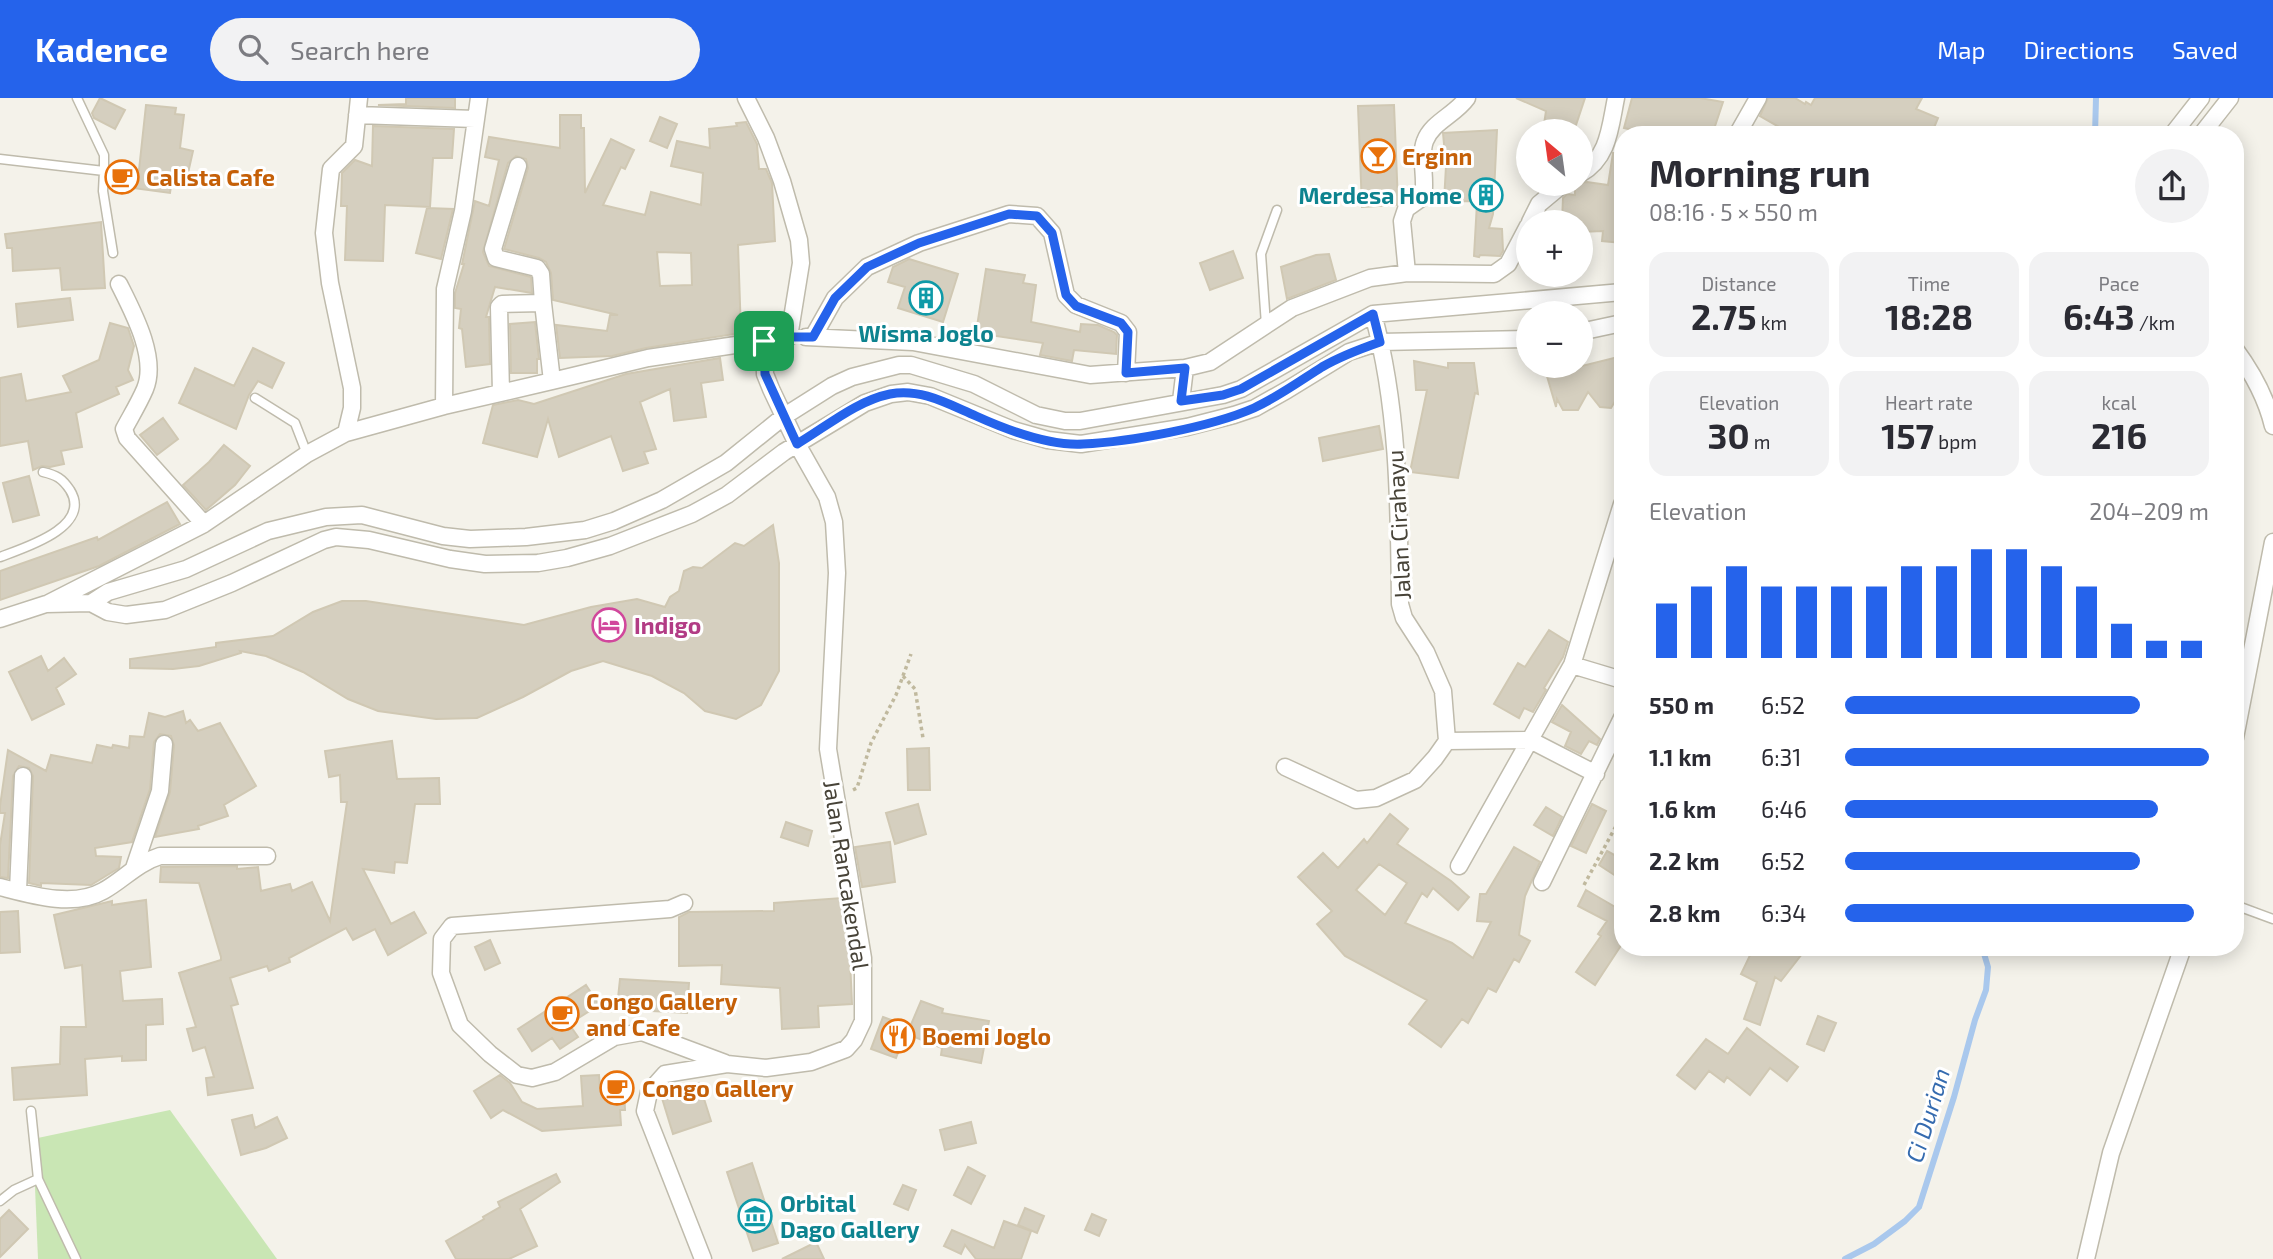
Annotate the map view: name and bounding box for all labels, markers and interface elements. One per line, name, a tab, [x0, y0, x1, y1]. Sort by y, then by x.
search box	[210, 18, 700, 81]
text: Kadence	[35, 29, 168, 69]
icon: search	[234, 30, 272, 68]
text: Search here	[290, 34, 430, 65]
text: Map	[1937, 35, 1985, 64]
text: Directions	[2023, 35, 2134, 64]
text: Saved	[2172, 35, 2238, 64]
north arrow	[1516, 119, 1592, 196]
map controls	[1516, 119, 1593, 378]
bar icon: Erginn	[1359, 137, 1397, 175]
place label: Erginn	[1402, 142, 1472, 170]
text: Morning run	[1649, 149, 1870, 195]
button: share	[2135, 149, 2209, 223]
cafe icon: Calista Cafe	[103, 158, 141, 196]
place label: Calista Cafe	[146, 163, 275, 191]
building icon: Merdesa Home	[1467, 176, 1505, 214]
place label: Merdesa Home	[1299, 181, 1462, 209]
text: 08:16 · 5 × 550 m	[1649, 198, 1818, 226]
button: +	[1516, 210, 1593, 287]
text: Distance	[1701, 272, 1777, 295]
text: Time	[1908, 272, 1950, 295]
text: Pace	[2099, 272, 2139, 295]
building icon: Wisma Joglo	[907, 279, 945, 317]
text: 2.75	[1691, 295, 1756, 337]
text: 18:28	[1885, 295, 1973, 337]
text: 6:43	[2063, 295, 2135, 337]
button: −	[1516, 301, 1593, 378]
pin	[734, 311, 794, 371]
text: km	[1756, 311, 1787, 334]
text: /km	[2135, 311, 2175, 334]
place label: Wisma Joglo	[858, 319, 994, 347]
icon: arrive	[745, 322, 783, 360]
text: Elevation	[1699, 391, 1779, 414]
text: Heart rate	[1885, 391, 1973, 414]
text: kcal	[2102, 391, 2136, 414]
text: 30	[1708, 414, 1750, 456]
text: 157	[1881, 414, 1934, 456]
text: 216	[2091, 414, 2147, 456]
text: m	[1750, 430, 1770, 453]
text: bpm	[1934, 430, 1977, 453]
street label: Jalan Cirahayu	[1380, 449, 1416, 601]
text: Elevation	[1649, 497, 1747, 525]
text: 204–209 m	[2089, 497, 2209, 525]
hotel icon: Indigo	[590, 606, 628, 644]
place label: Indigo	[634, 611, 701, 639]
text: 550 m	[1649, 691, 1714, 719]
text: 6:52	[1761, 691, 1805, 719]
text: 1.1 km	[1649, 743, 1712, 771]
text: 6:31	[1761, 743, 1802, 771]
street label: Jalan Rancakendal	[818, 778, 876, 972]
text: 1.6 km	[1649, 795, 1716, 823]
text: 6:46	[1761, 795, 1807, 823]
text: 2.2 km	[1649, 847, 1719, 875]
text: 6:52	[1761, 847, 1805, 875]
text: 2.8 km	[1649, 899, 1720, 927]
text: 6:34	[1761, 899, 1807, 927]
place label: Congo Gallery and Cafe	[586, 987, 738, 1041]
cafe icon: Congo Gallery and Cafe	[543, 995, 581, 1033]
restaurant icon: Boemi Joglo	[879, 1017, 917, 1055]
place label: Boemi Joglo	[922, 1022, 1051, 1050]
water label: Ci Durian	[1899, 1064, 1955, 1166]
cafe icon: Congo Gallery	[598, 1069, 636, 1107]
place label: Congo Gallery	[642, 1074, 794, 1102]
place label: Orbital Dago Gallery	[780, 1189, 920, 1243]
museum icon: Orbital Dago Gallery	[736, 1197, 774, 1235]

